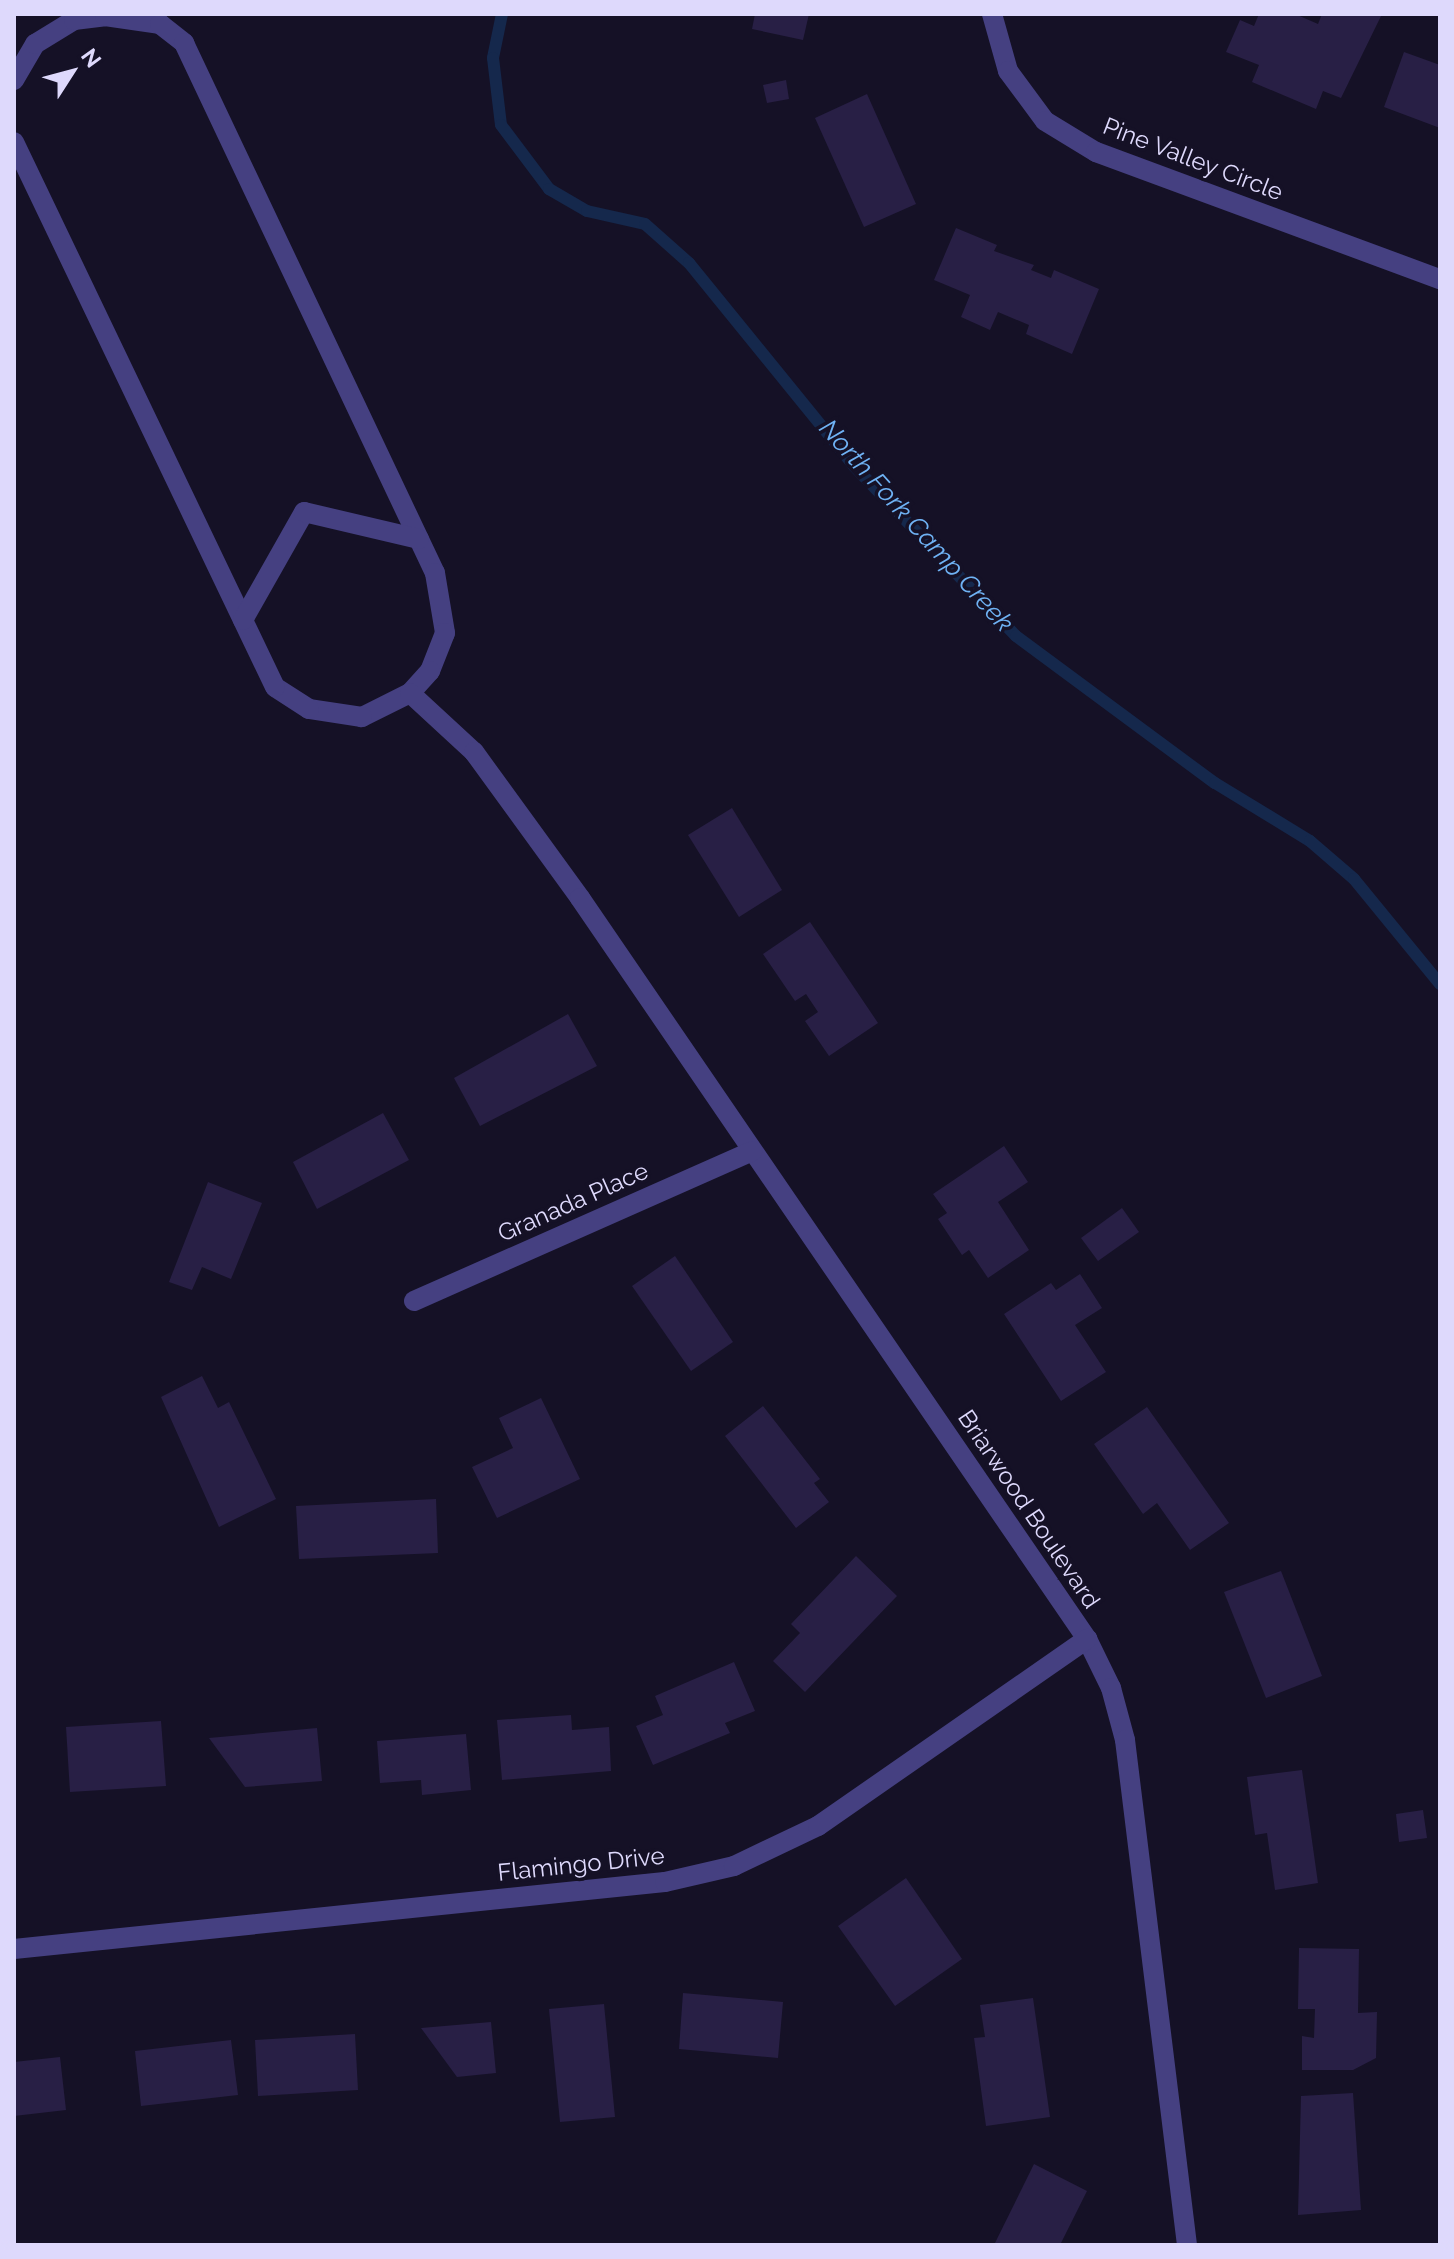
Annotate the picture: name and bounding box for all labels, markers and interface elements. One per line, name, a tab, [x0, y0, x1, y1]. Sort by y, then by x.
north arrow	[32, 32, 112, 112]
text: N	[76, 43, 107, 72]
street label: Pine Valley Circle	[1098, 111, 1288, 207]
water label: North Fork Camp Creek	[812, 413, 1020, 639]
street label: Granada Place	[493, 1156, 653, 1248]
street label: Briarwood Boulevard	[952, 1404, 1106, 1614]
street label: Flamingo Drive	[496, 1841, 666, 1887]

